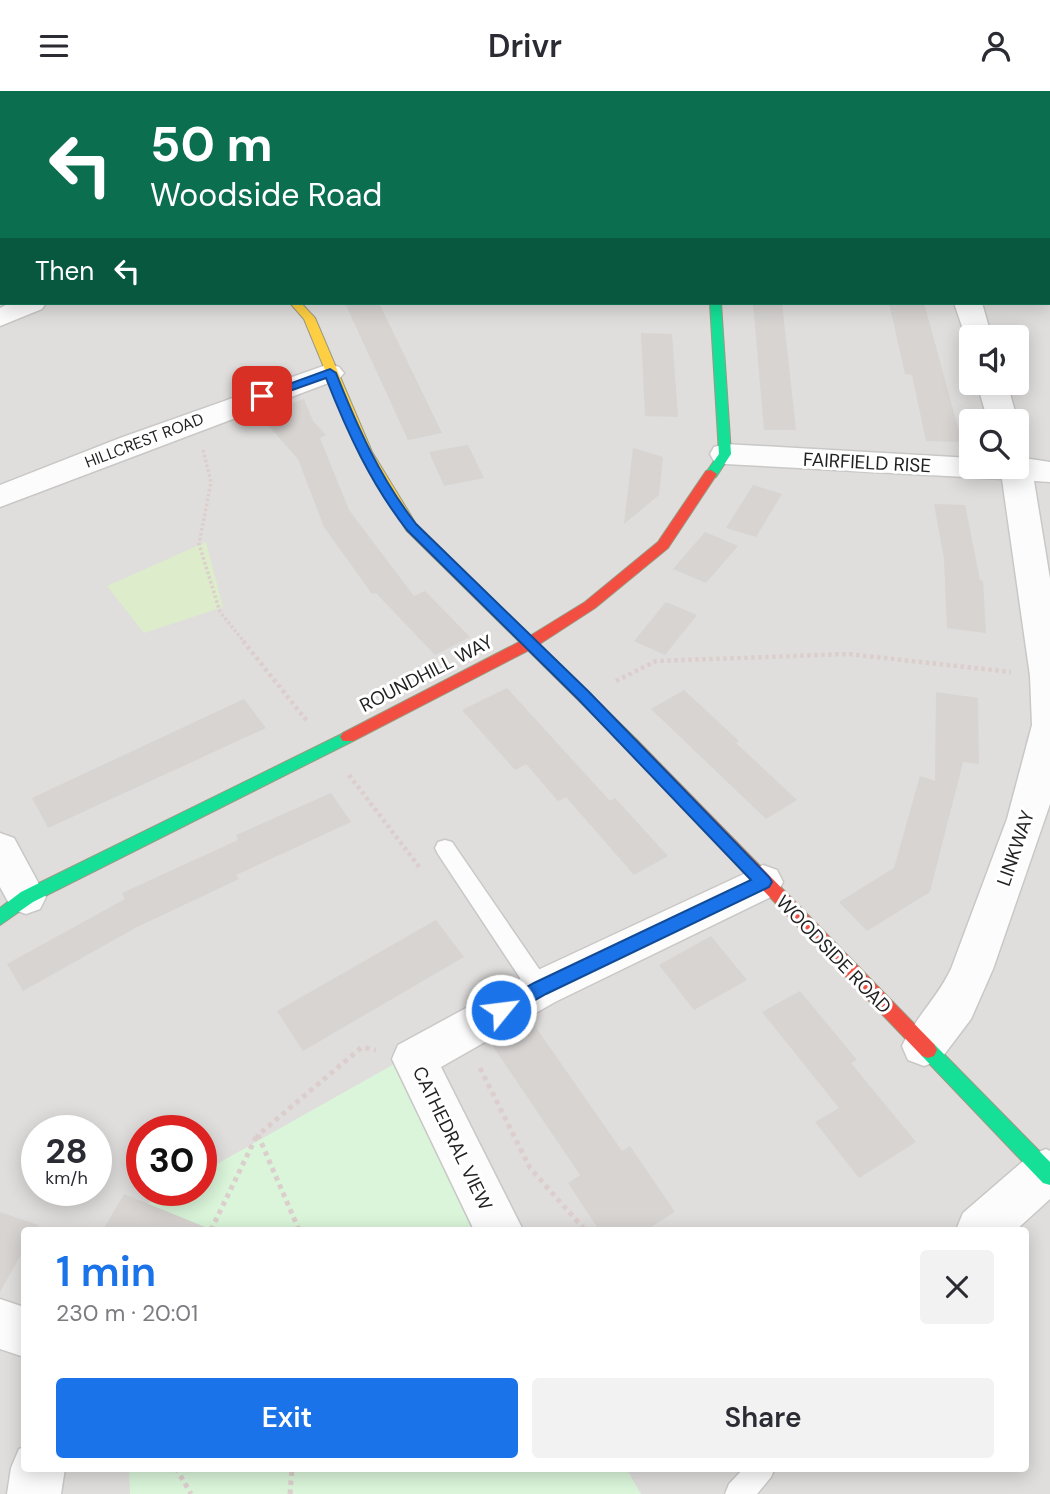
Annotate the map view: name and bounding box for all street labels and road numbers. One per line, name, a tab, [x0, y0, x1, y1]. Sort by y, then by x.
street label: HILLCREST ROAD	[82, 408, 207, 473]
street label: FAIRFIELD RISE	[802, 447, 932, 478]
street label: ROUNDHILL WAY	[355, 629, 497, 718]
street label: LINKWAY	[991, 807, 1040, 889]
street label: WOODSIDE ROAD	[771, 890, 897, 1019]
street label: CATHEDRAL VIEW	[407, 1062, 498, 1214]

